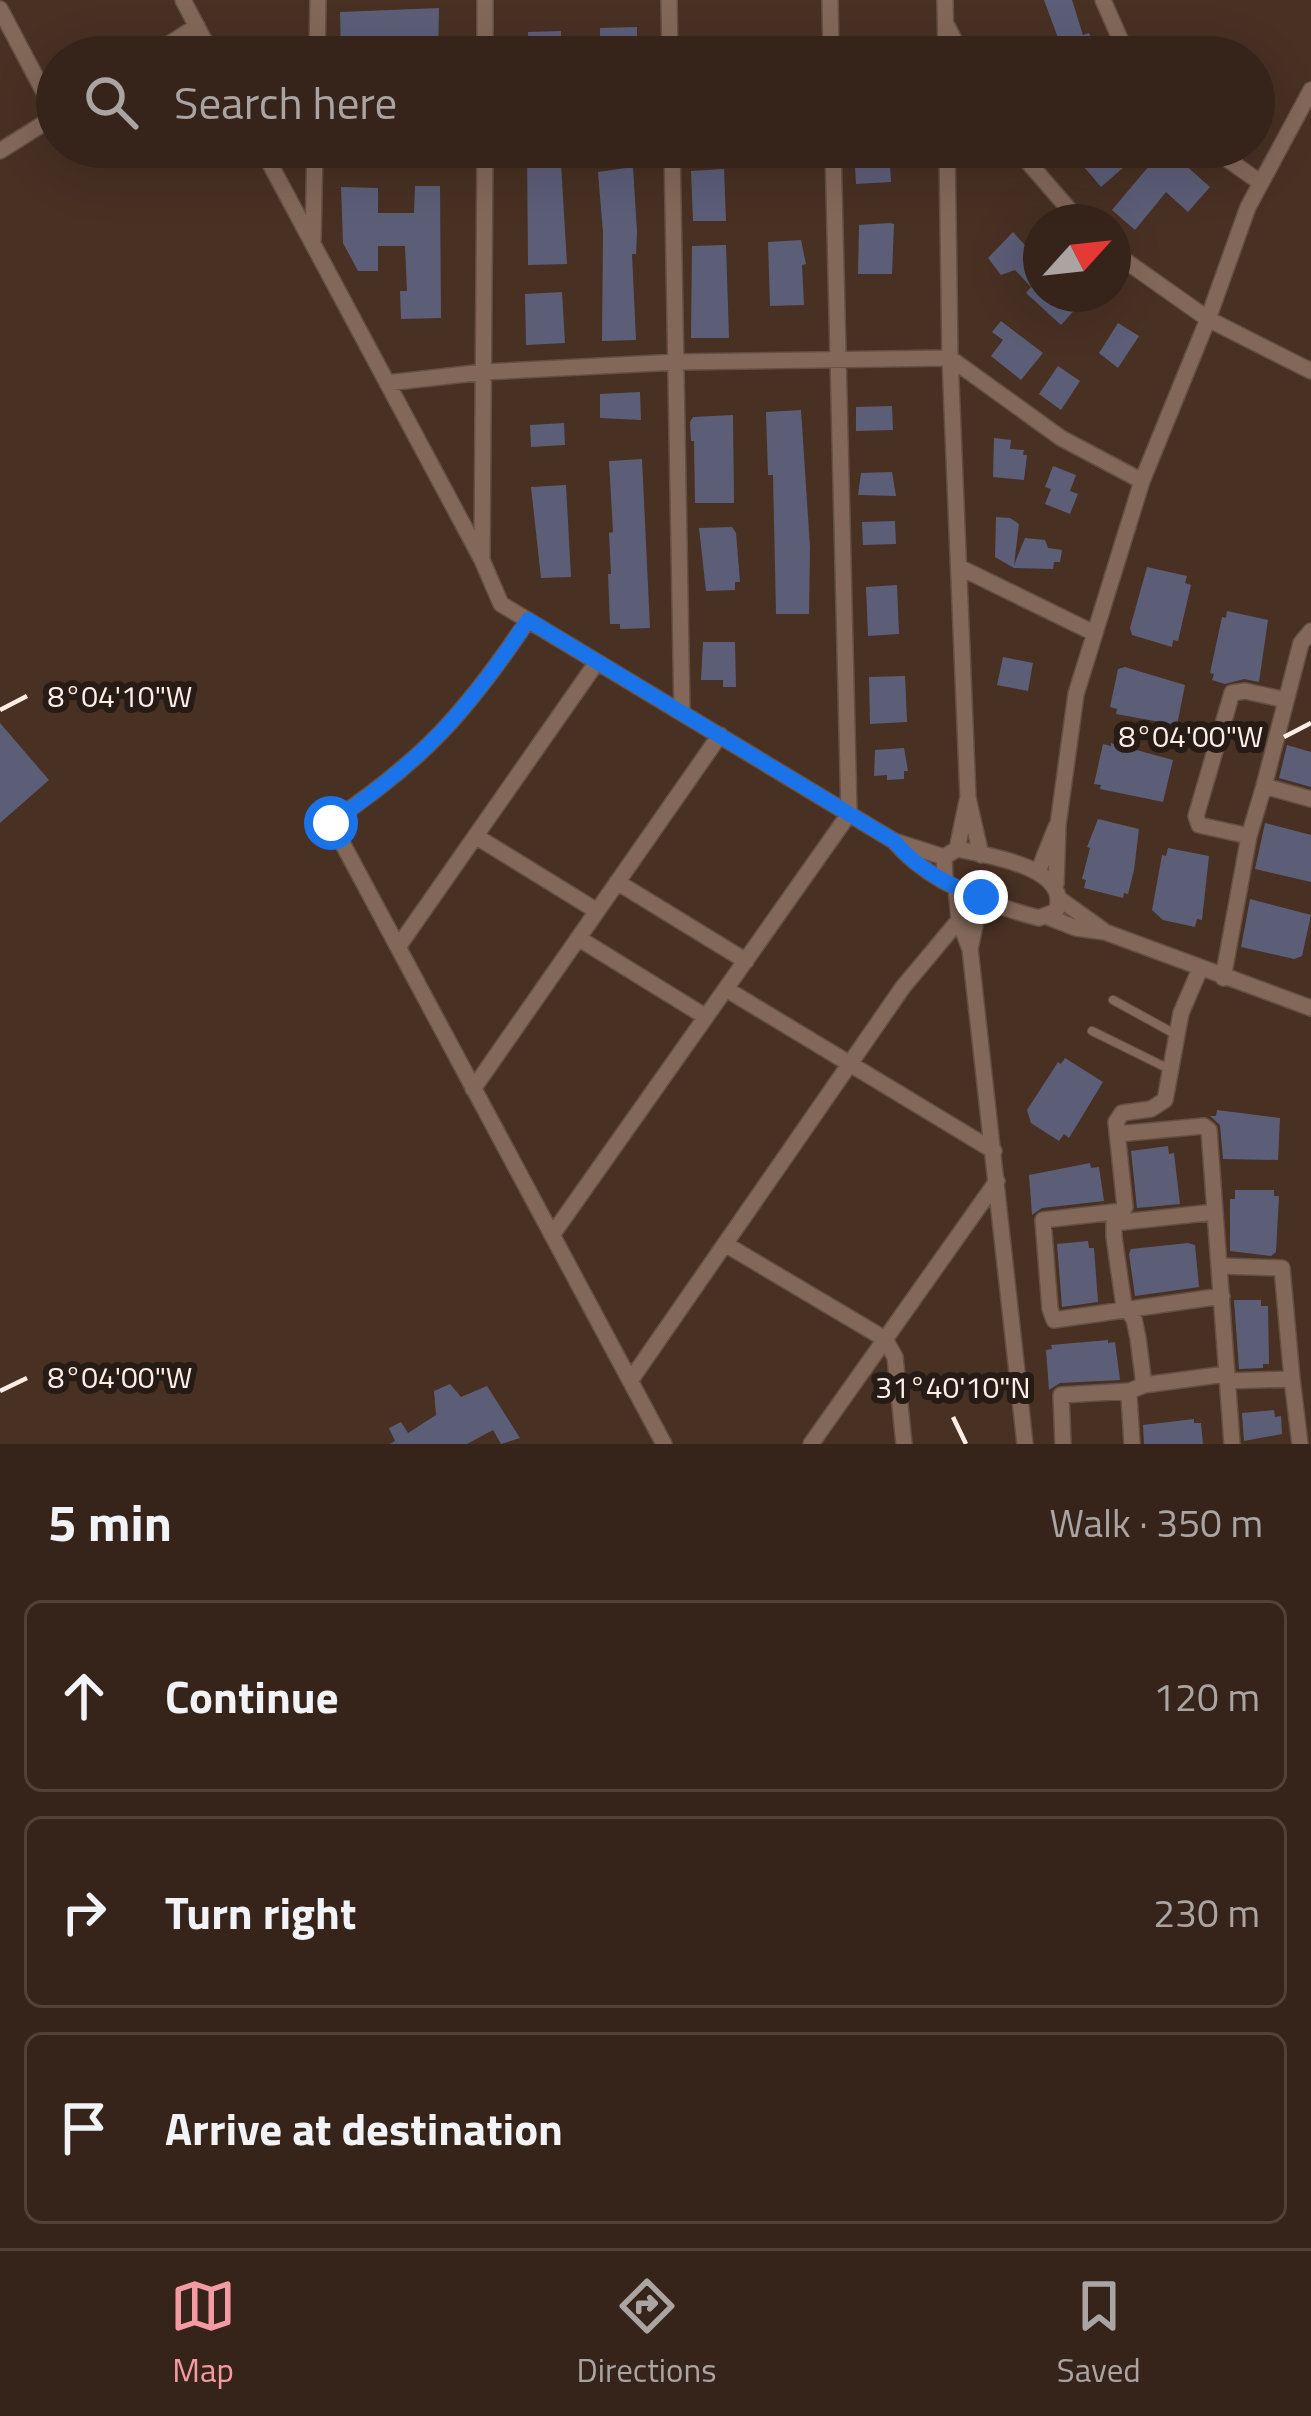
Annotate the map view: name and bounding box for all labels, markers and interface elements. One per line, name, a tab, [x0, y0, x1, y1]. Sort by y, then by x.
search box	[36, 36, 1275, 168]
text: Search here	[174, 68, 397, 136]
icon: search	[78, 69, 144, 135]
north arrow	[1023, 204, 1131, 312]
text: 8°04'10"W	[48, 673, 192, 719]
text: 8°04'00"W	[1119, 713, 1263, 759]
route start	[304, 796, 358, 850]
route end	[954, 870, 1008, 924]
text: 8°04'00"W	[48, 1354, 192, 1400]
text: 31°40'10"N	[875, 1364, 1031, 1410]
text: 5 min	[48, 1483, 172, 1561]
text: Walk · 350 m	[1049, 1493, 1263, 1552]
text: Continue	[165, 1662, 339, 1730]
icon: ahead	[51, 1663, 117, 1729]
text: 120 m	[1153, 1667, 1260, 1726]
text: Turn right	[165, 1878, 356, 1946]
icon: right	[51, 1879, 117, 1945]
text: 230 m	[1153, 1883, 1260, 1942]
text: Arrive at destination	[165, 2094, 563, 2162]
icon: arrive	[51, 2095, 117, 2161]
tab: Map	[170, 2273, 236, 2395]
tab: Directions	[577, 2273, 716, 2395]
tab: Saved	[1057, 2273, 1141, 2395]

